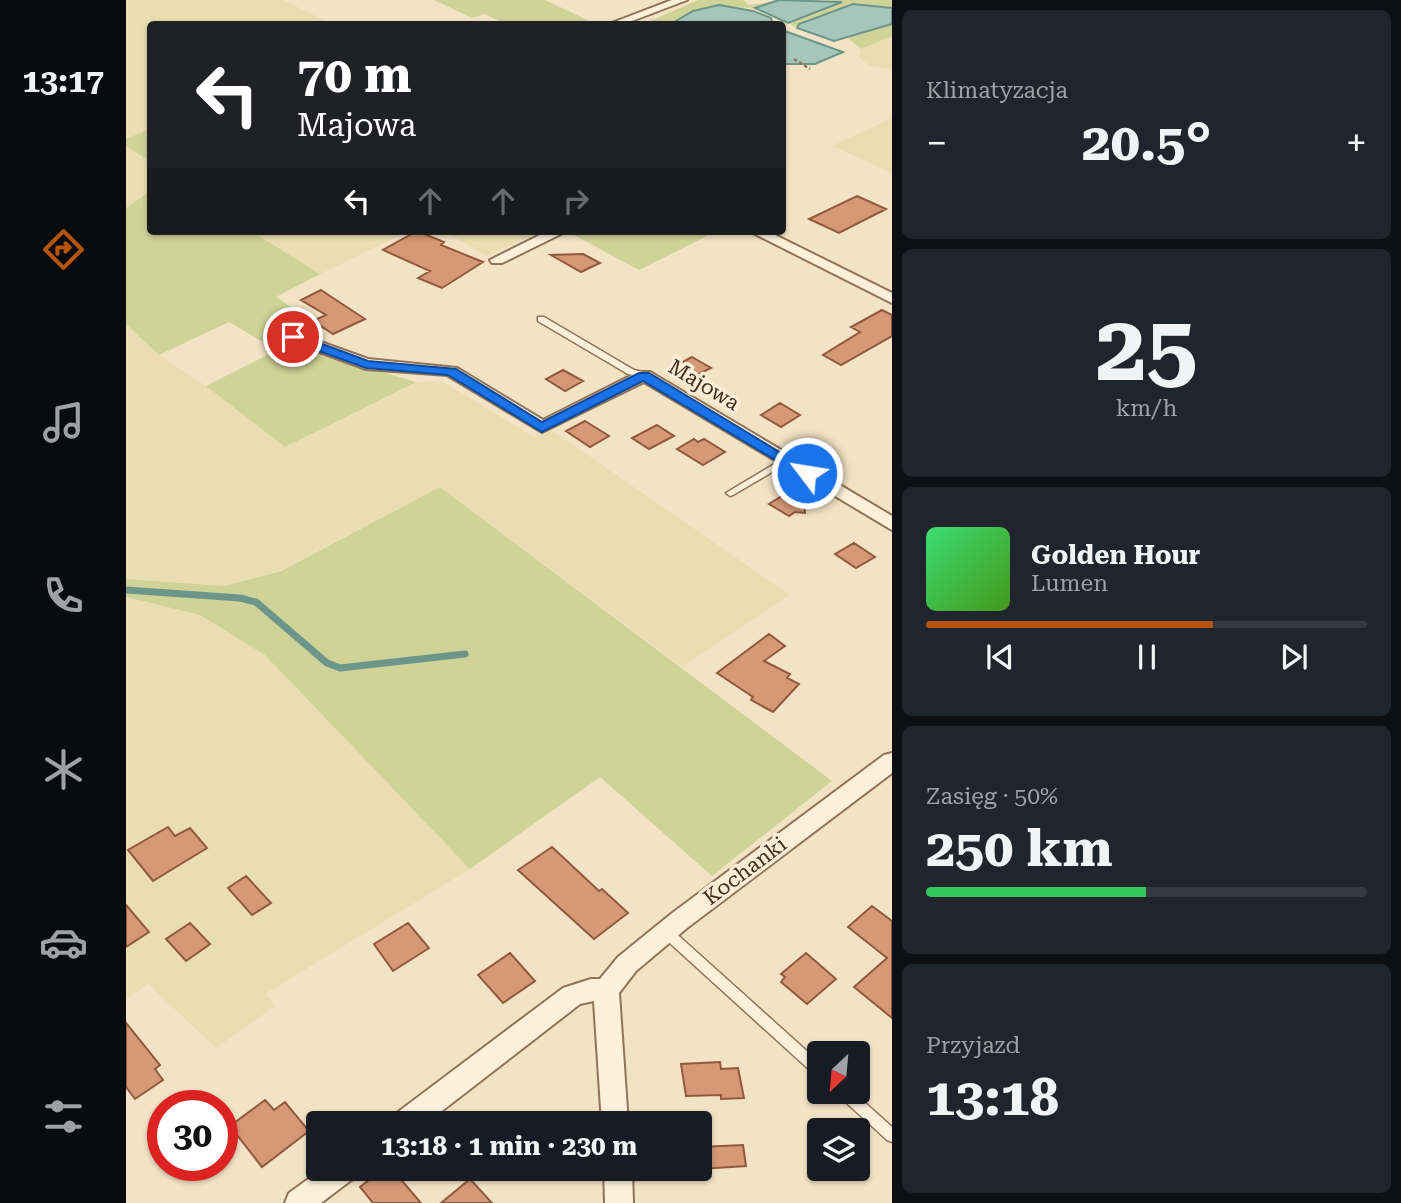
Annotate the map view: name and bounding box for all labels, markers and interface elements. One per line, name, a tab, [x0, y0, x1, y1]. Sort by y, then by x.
text: 70 m	[297, 47, 412, 104]
icon: left	[182, 49, 273, 140]
text: 13:17	[22, 62, 104, 100]
text: Klimatyzacja	[926, 77, 1068, 104]
text: Majowa	[297, 106, 416, 144]
text: 20.5°	[1082, 112, 1211, 173]
text: −	[926, 121, 947, 165]
text: +	[1346, 121, 1367, 165]
icon: left	[338, 182, 376, 220]
icon: ahead	[411, 182, 449, 220]
icon: ahead	[484, 182, 522, 220]
icon: right	[557, 182, 595, 220]
icon: directions	[39, 225, 88, 274]
text: 25	[1096, 296, 1197, 402]
pin	[263, 307, 323, 367]
icon: arrive	[274, 318, 312, 356]
street label: Majowa	[664, 355, 744, 416]
text: km/h	[1116, 395, 1177, 422]
icon: music	[39, 398, 88, 447]
position arrow	[770, 436, 844, 510]
text: Golden Hour	[1031, 540, 1200, 570]
text: Lumen	[1031, 570, 1108, 597]
icon: phone	[39, 571, 88, 620]
icon: previous	[981, 638, 1019, 676]
icon: pause	[1128, 638, 1166, 676]
icon: next	[1275, 638, 1313, 676]
icon: climate	[39, 745, 88, 794]
text: Zasięg · 50%	[926, 783, 1058, 810]
text: 250 km	[926, 818, 1113, 879]
street label: Kochanki	[699, 832, 791, 910]
icon: car	[39, 918, 88, 967]
text: Przyjazd	[926, 1032, 1020, 1059]
north arrow	[807, 1041, 870, 1104]
map controls	[807, 1041, 870, 1181]
text: 13:18	[926, 1067, 1059, 1128]
speed limit sign: 30	[147, 1090, 238, 1181]
icon: filters	[39, 1092, 88, 1141]
button: layers	[807, 1118, 870, 1181]
text: 13:18 · 1 min · 230 m	[381, 1131, 637, 1161]

